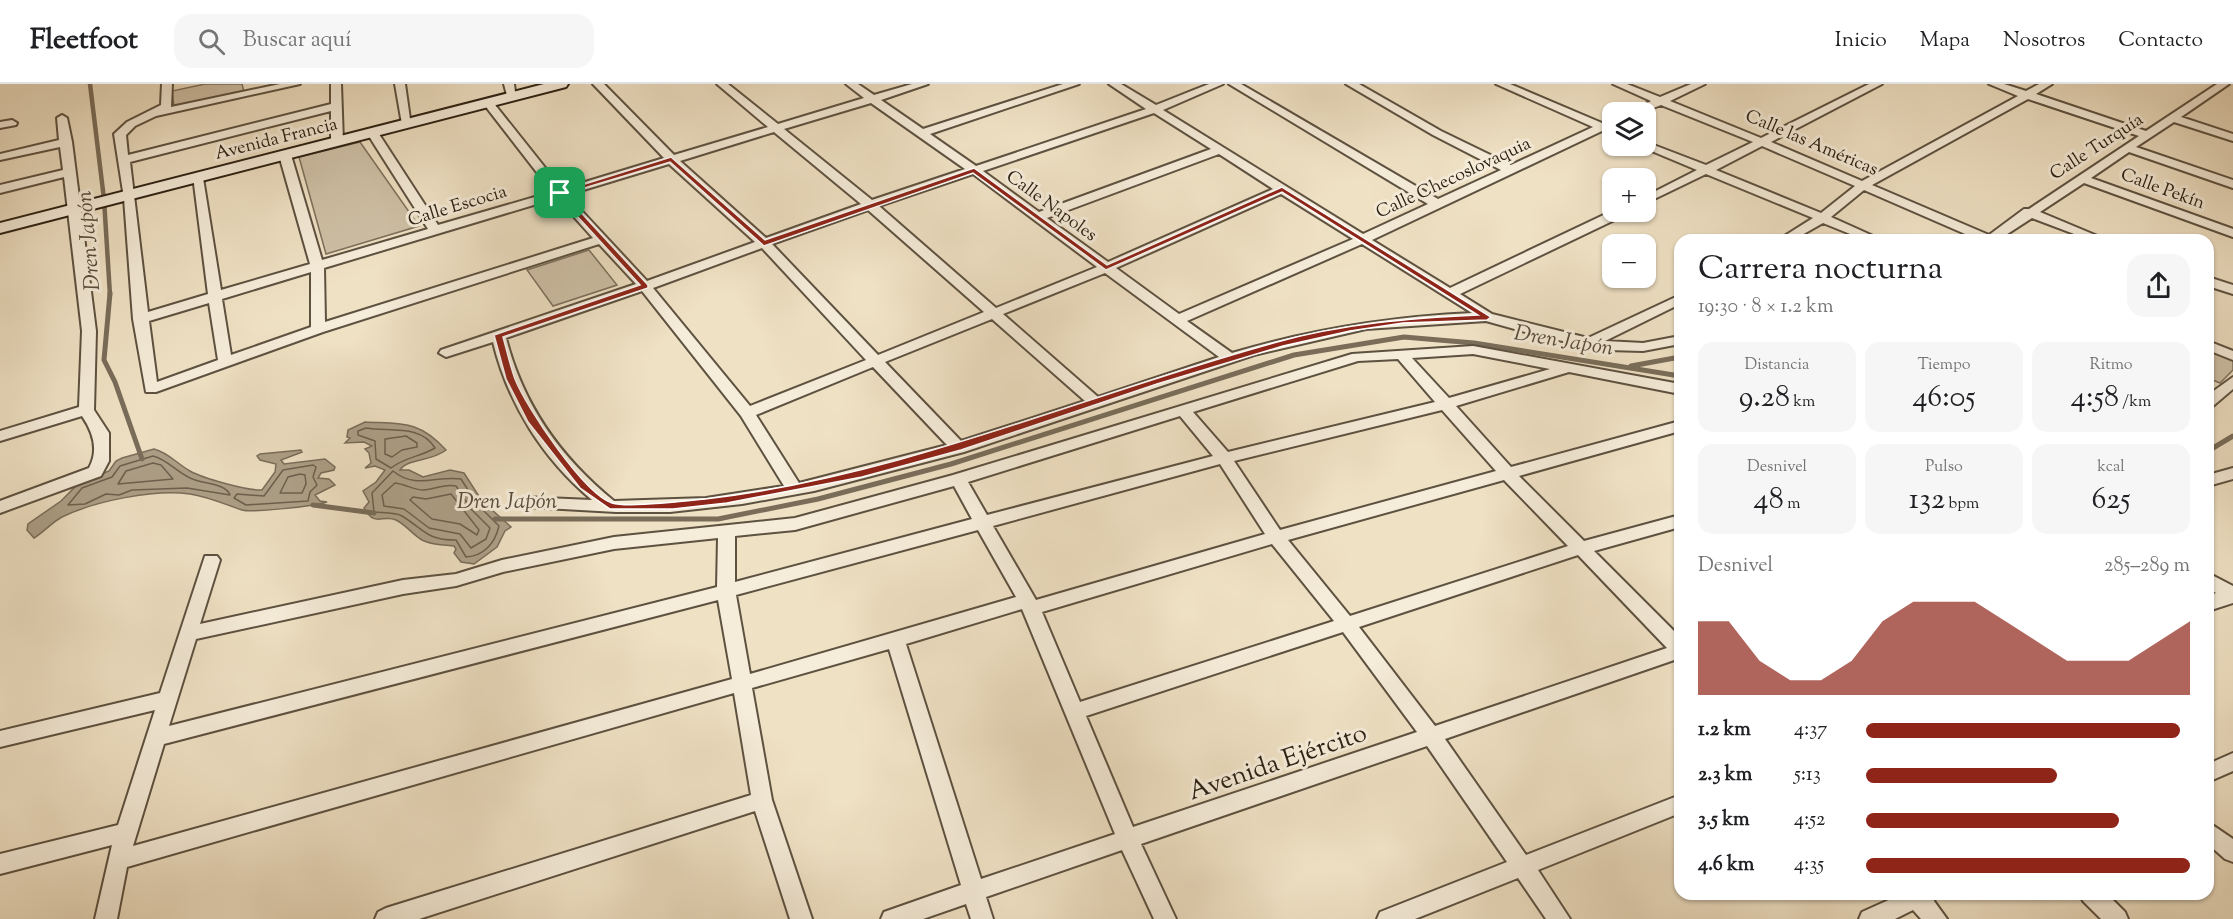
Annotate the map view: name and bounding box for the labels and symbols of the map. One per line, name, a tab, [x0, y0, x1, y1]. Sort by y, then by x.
street label: Calle las Américas	[1741, 104, 1882, 184]
street label: Calle Turquía	[2045, 108, 2149, 188]
street label: Avenida Francia	[212, 112, 341, 168]
street label: Calle Checoslovaquia	[1372, 131, 1536, 226]
street label: Calle Pekín	[2117, 163, 2208, 217]
street label: Calle Napoles	[1000, 165, 1102, 249]
pin	[534, 167, 585, 218]
street label: Calle Escocia	[405, 180, 510, 234]
water label: Dren Japón	[70, 189, 110, 292]
water label: Dren Japón	[1512, 318, 1616, 366]
water label: Dren Japón	[457, 487, 557, 519]
street label: Avenida Ejército	[1184, 716, 1372, 811]

